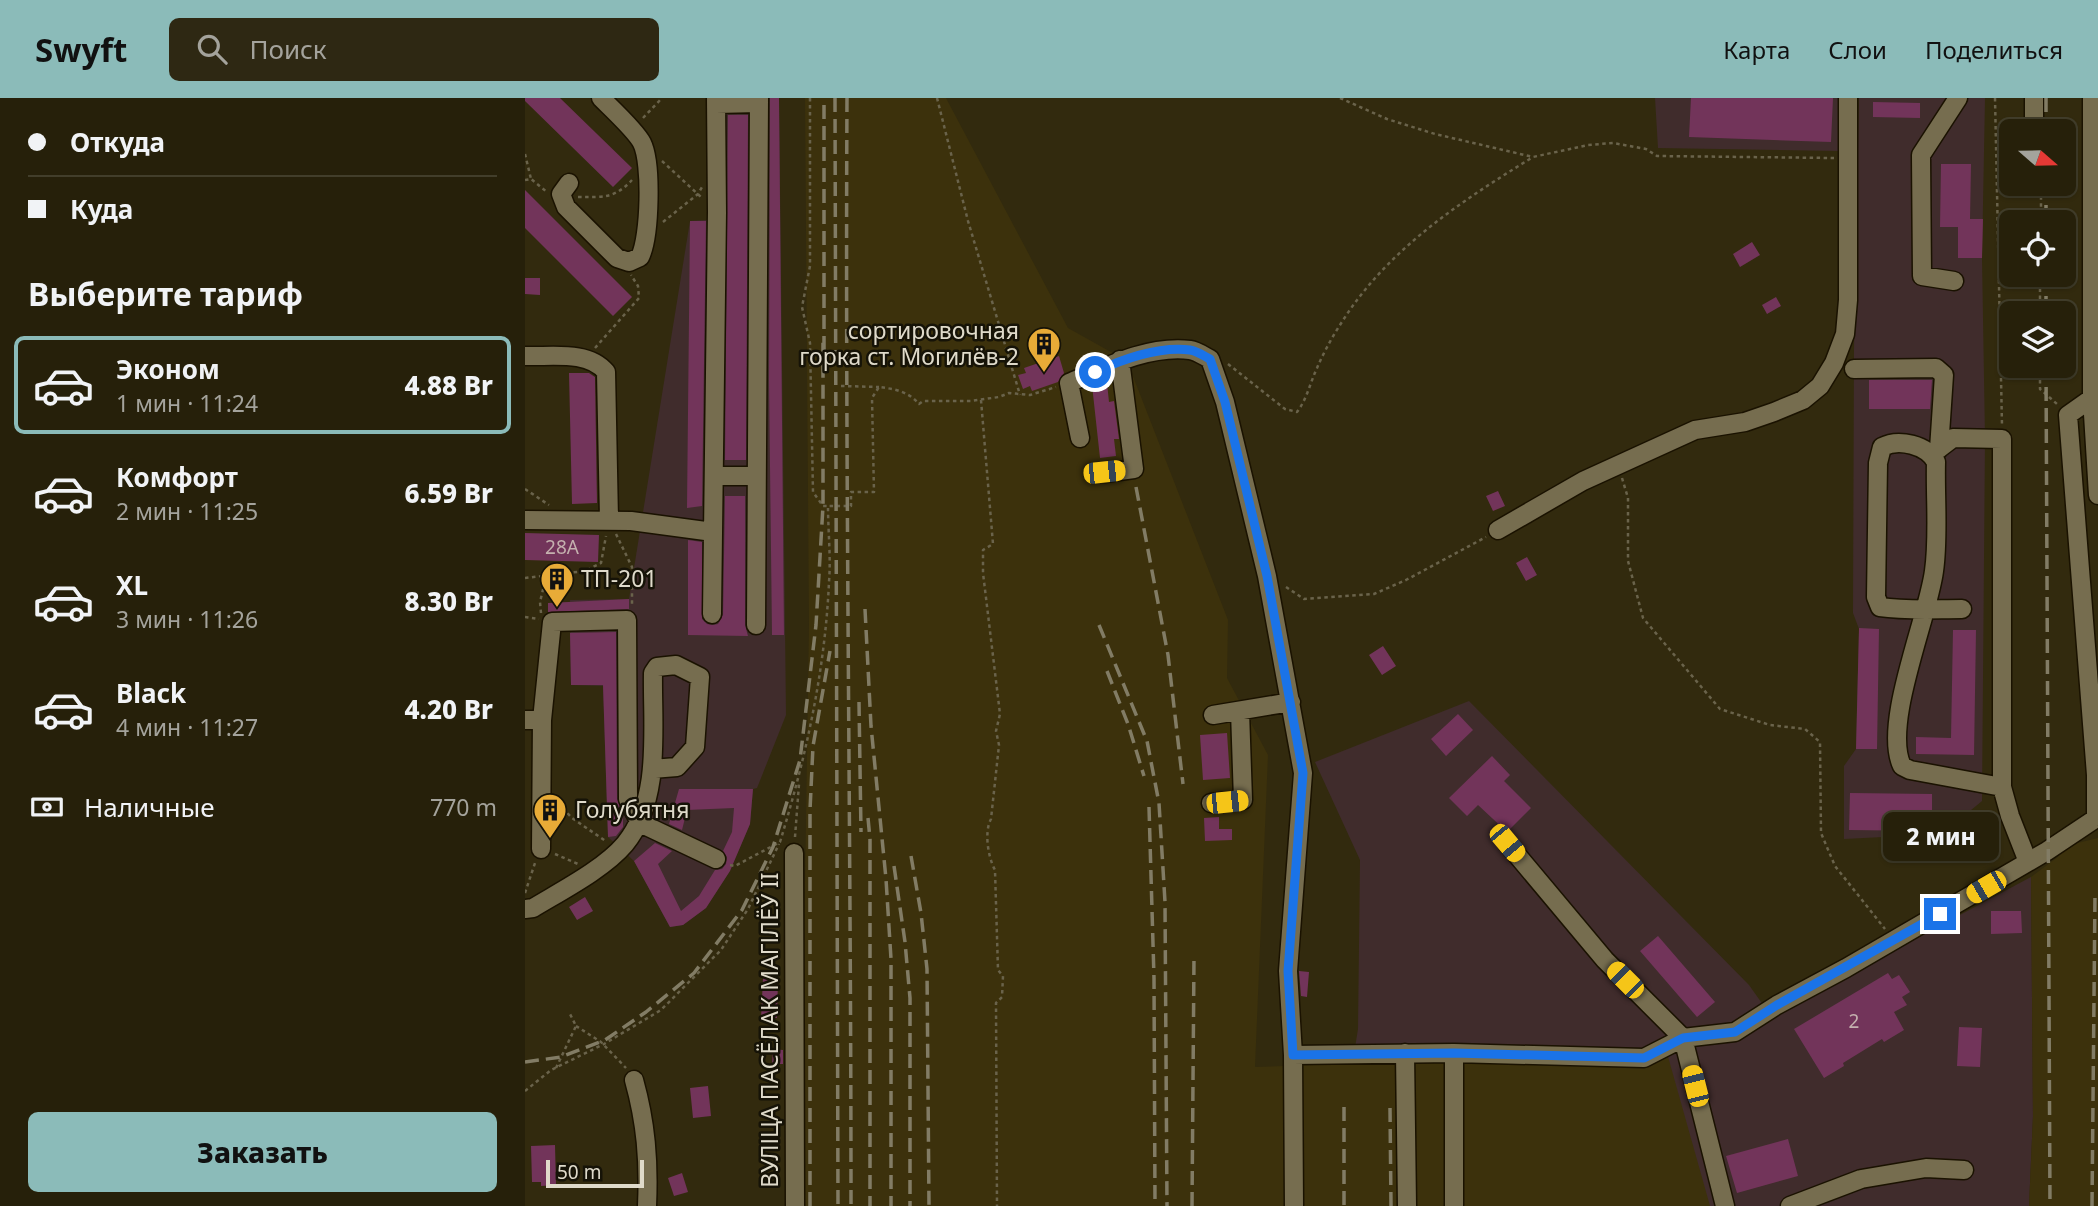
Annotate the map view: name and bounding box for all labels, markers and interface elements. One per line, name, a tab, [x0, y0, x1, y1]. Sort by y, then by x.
search box	[169, 18, 659, 81]
text: Swyft	[35, 27, 127, 72]
icon: search	[193, 30, 231, 68]
text: Поиск	[249, 31, 327, 67]
text: Карта	[1723, 33, 1790, 66]
text: Слои	[1828, 33, 1887, 66]
text: Поделиться	[1925, 33, 2063, 66]
north arrow	[1999, 119, 2075, 196]
map controls	[1999, 119, 2076, 378]
text: Откуда	[70, 124, 165, 160]
text: Куда	[70, 191, 133, 227]
button: locate	[1999, 210, 2076, 287]
text: Выберите тариф	[28, 272, 303, 315]
button: layers	[1999, 301, 2076, 378]
place label: сортировочная горка ст. Могилёв-2	[799, 314, 1019, 372]
building icon: сортировочная горка ст. Могилёв-2	[1025, 325, 1063, 374]
text: Эконом	[116, 351, 220, 387]
icon: car	[32, 354, 95, 417]
route start	[1079, 356, 1111, 388]
text: 4.88 Br	[404, 367, 493, 403]
text: 1 мин · 11:24	[116, 387, 258, 419]
text: Комфорт	[116, 459, 238, 495]
car	[1083, 459, 1126, 485]
icon: car	[32, 462, 95, 525]
text: 6.59 Br	[404, 475, 493, 511]
text: 2 мин · 11:25	[116, 495, 258, 527]
house number: 28А	[545, 534, 580, 560]
building icon: ТП-201	[538, 560, 576, 609]
place label: ТП-201	[581, 562, 658, 594]
text: XL	[116, 567, 148, 603]
icon: car	[32, 570, 95, 633]
text: 8.30 Br	[404, 583, 493, 619]
text: 3 мин · 11:26	[116, 603, 258, 635]
text: Black	[116, 675, 186, 711]
icon: car	[32, 678, 95, 741]
text: 4.20 Br	[404, 691, 493, 727]
text: 4 мин · 11:27	[116, 711, 258, 743]
icon: cash	[28, 788, 66, 826]
text: Наличные	[84, 789, 215, 825]
car	[1206, 789, 1249, 815]
text: 770 m	[430, 791, 497, 823]
building icon: Голубятня	[531, 791, 569, 840]
place label: Голубятня	[575, 793, 690, 825]
callout: 2 мин	[1882, 812, 1998, 862]
car	[1486, 820, 1529, 866]
text: 2 мин	[1906, 820, 1976, 852]
car	[1963, 867, 2010, 907]
street label: ВУЛІЦА ПАСЁЛАК МАГІЛЁЎ II	[753, 872, 785, 1188]
route end	[1924, 898, 1956, 930]
car	[1603, 958, 1648, 1002]
house number: 2	[1849, 1008, 1859, 1034]
car	[1680, 1063, 1711, 1109]
button: Заказать	[28, 1112, 497, 1192]
scale bar	[546, 1157, 644, 1189]
text: 50 m	[557, 1159, 601, 1185]

